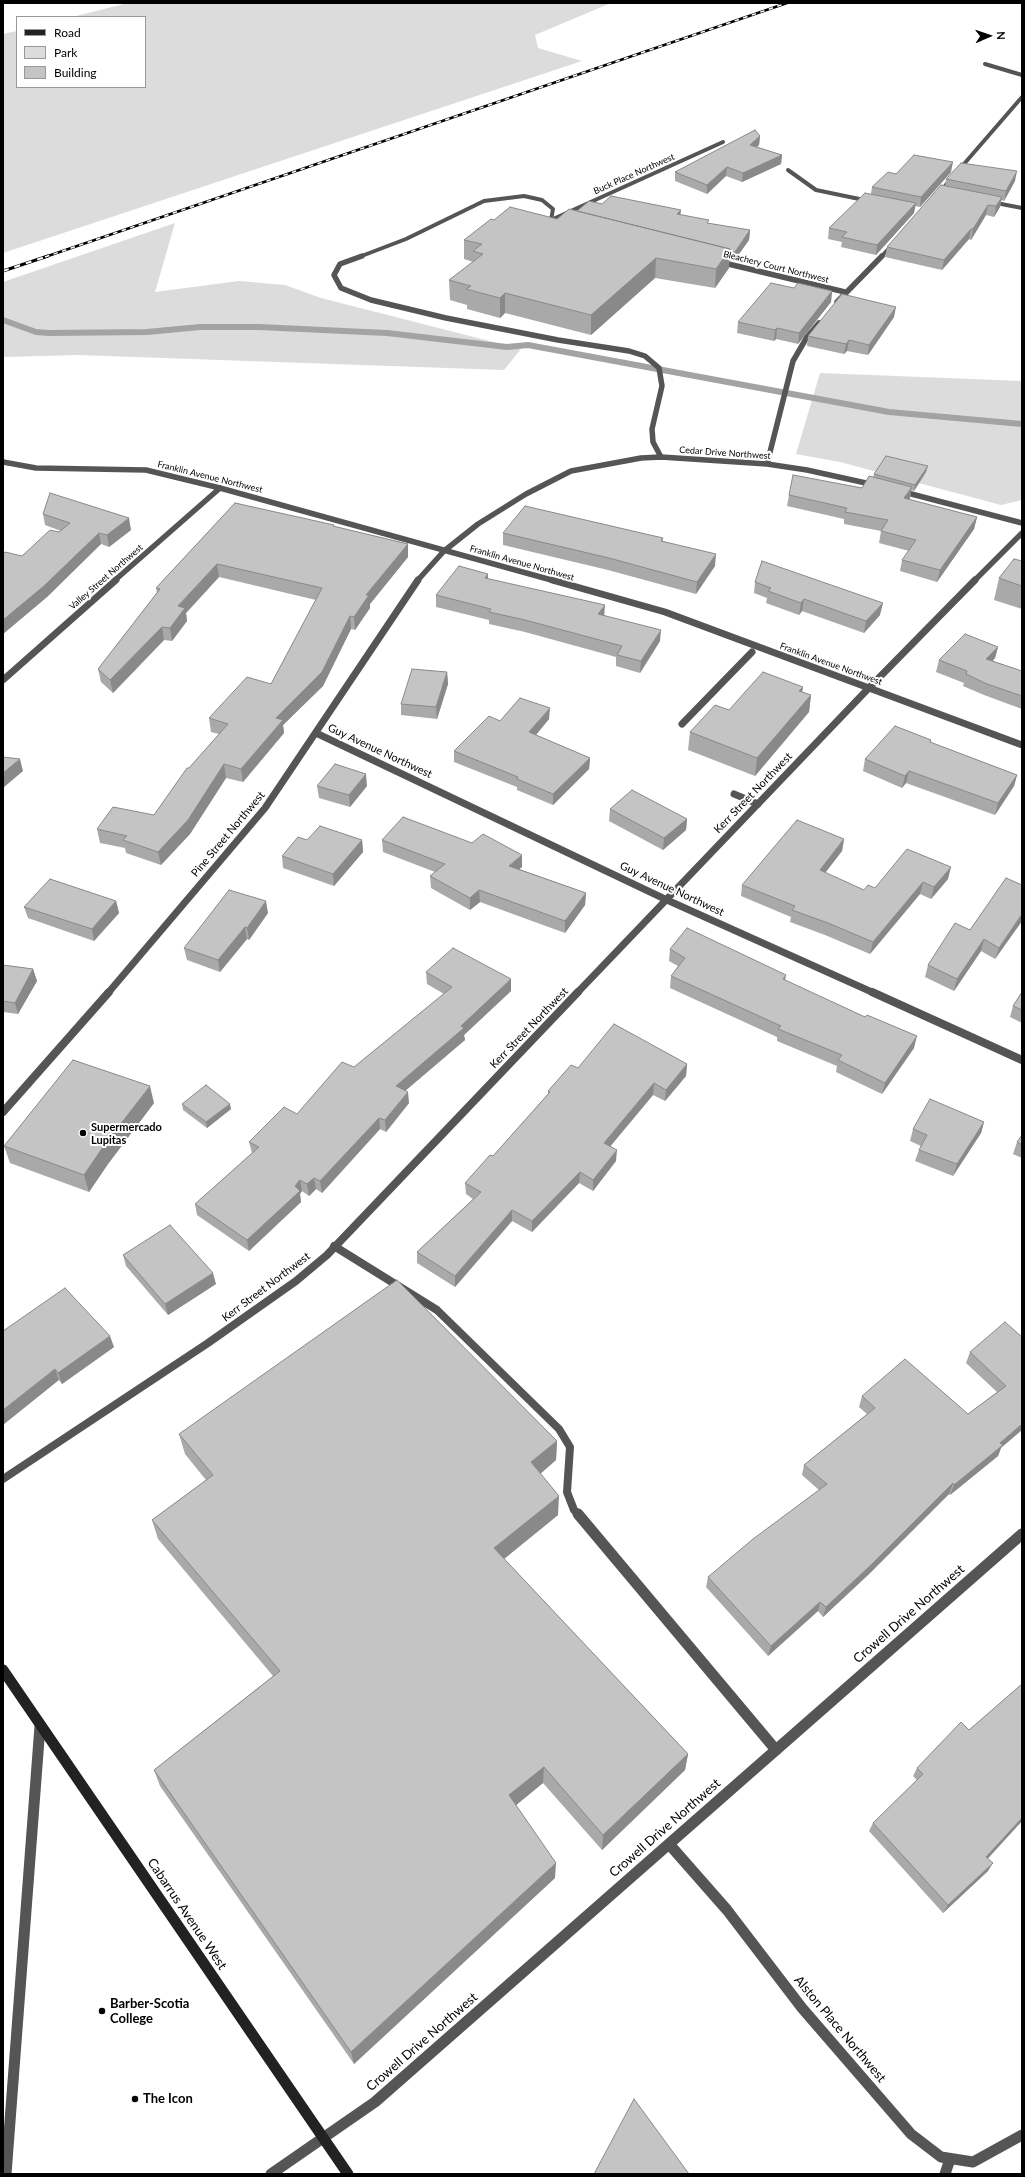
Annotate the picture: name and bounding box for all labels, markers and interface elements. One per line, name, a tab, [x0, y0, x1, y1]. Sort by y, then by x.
legend	[16, 16, 146, 88]
north arrow	[969, 16, 1009, 56]
text: Road	[54, 25, 81, 40]
text: N	[995, 31, 1008, 40]
text: Park	[54, 45, 77, 60]
text: Building	[54, 65, 97, 80]
street label: Buck Place Northwest	[592, 151, 676, 197]
street label: Bleachery Court Northwest	[722, 249, 830, 285]
street label: Cedar Drive Northwest	[679, 444, 771, 462]
street label: Franklin Avenue Northwest	[156, 459, 264, 495]
street label: Valley Street Northwest	[67, 542, 145, 612]
street label: Franklin Avenue Northwest	[469, 543, 575, 583]
street label: Franklin Avenue Northwest	[778, 640, 884, 688]
street label: Guy Avenue Northwest	[326, 721, 434, 781]
street label: Kerr Street Northwest	[711, 750, 795, 836]
street label: Pine Street Northwest	[188, 789, 268, 879]
street label: Guy Avenue Northwest	[618, 859, 726, 919]
street label: Kerr Street Northwest	[487, 985, 571, 1071]
place label: Supermercado Lupitas	[91, 1120, 162, 1146]
marker: Supermercado Lupitas	[78, 1128, 88, 1138]
street label: Kerr Street Northwest	[219, 1250, 313, 1324]
street label: Crowell Drive Northwest	[850, 1561, 968, 1667]
street label: Crowell Drive Northwest	[606, 1775, 724, 1881]
street label: Cabarrus Avenue West	[144, 1855, 230, 1973]
street label: Alston Place Northwest	[791, 1972, 889, 2086]
street label: Crowell Drive Northwest	[363, 1989, 481, 2095]
place label: Barber-Scotia College	[110, 1996, 189, 2027]
marker: Barber-Scotia College	[97, 2006, 107, 2016]
place label: The Icon	[143, 2091, 193, 2107]
marker: The Icon	[130, 2094, 140, 2104]

